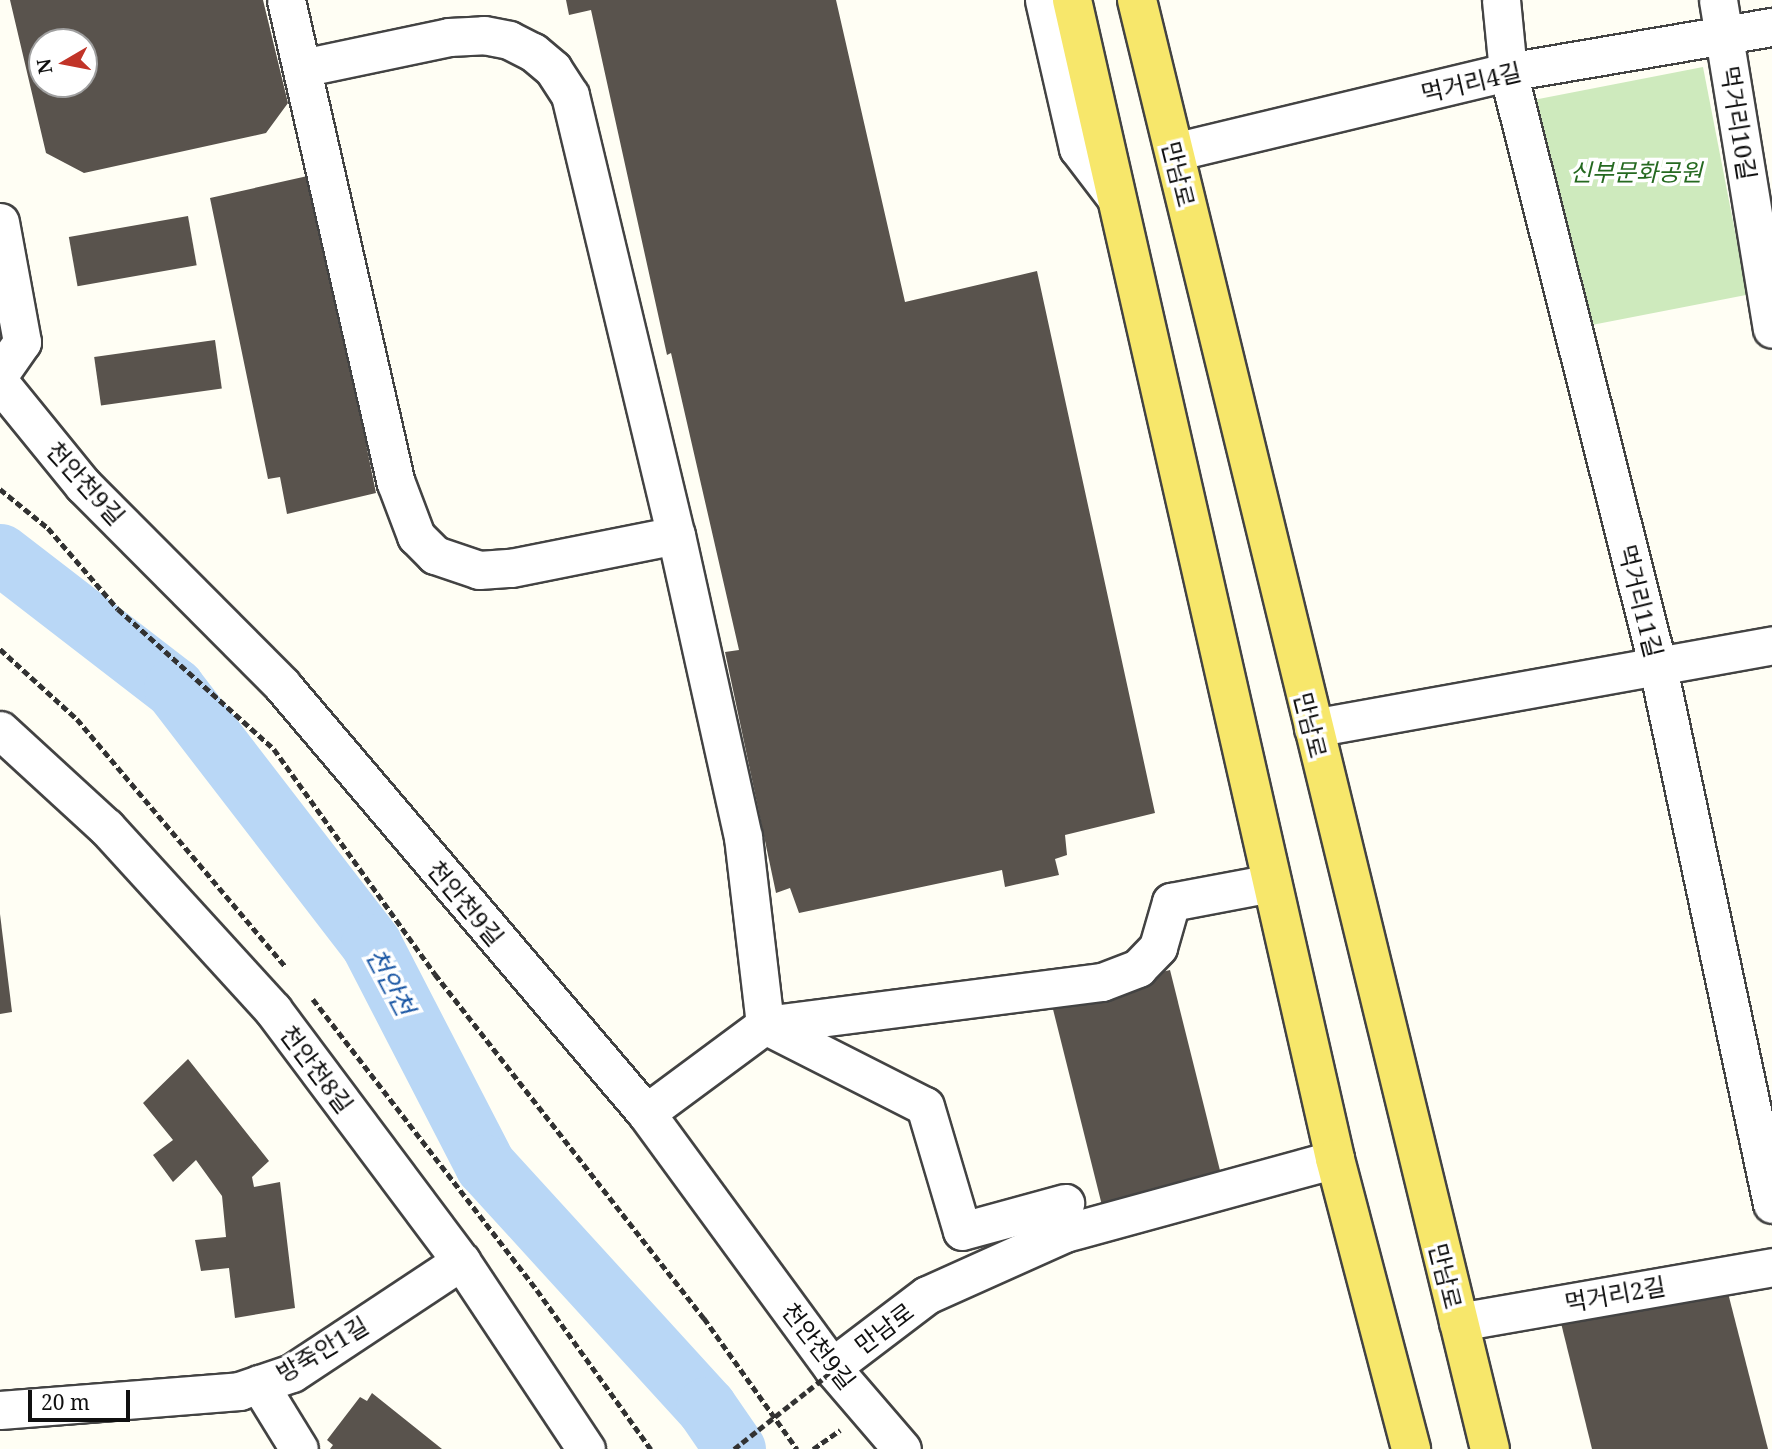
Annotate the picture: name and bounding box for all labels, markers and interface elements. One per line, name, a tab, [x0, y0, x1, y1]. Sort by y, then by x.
north arrow	[28, 28, 98, 98]
text: N	[30, 57, 58, 76]
street label: 먹거리4길	[1418, 57, 1524, 107]
street label: 먹거리10길	[1716, 64, 1762, 182]
street label: 만남로	[1157, 138, 1201, 210]
park label: 신부문화공원	[1570, 158, 1702, 186]
street label: 천안천9길	[41, 436, 131, 530]
street label: 먹거리11길	[1613, 542, 1669, 660]
street label: 만남로	[1289, 689, 1333, 761]
street label: 천안천9길	[422, 855, 510, 951]
water label: 천안천	[359, 943, 421, 1021]
street label: 천안천8길	[275, 1020, 359, 1118]
street label: 만남로	[1424, 1240, 1468, 1312]
street label: 먹거리2길	[1562, 1271, 1668, 1317]
street label: 천안천9길	[776, 1297, 862, 1395]
street label: 만남로	[849, 1297, 919, 1359]
street label: 방죽안1길	[271, 1310, 373, 1388]
scale bar	[32, 1376, 133, 1420]
text: 20 m	[41, 1388, 90, 1416]

